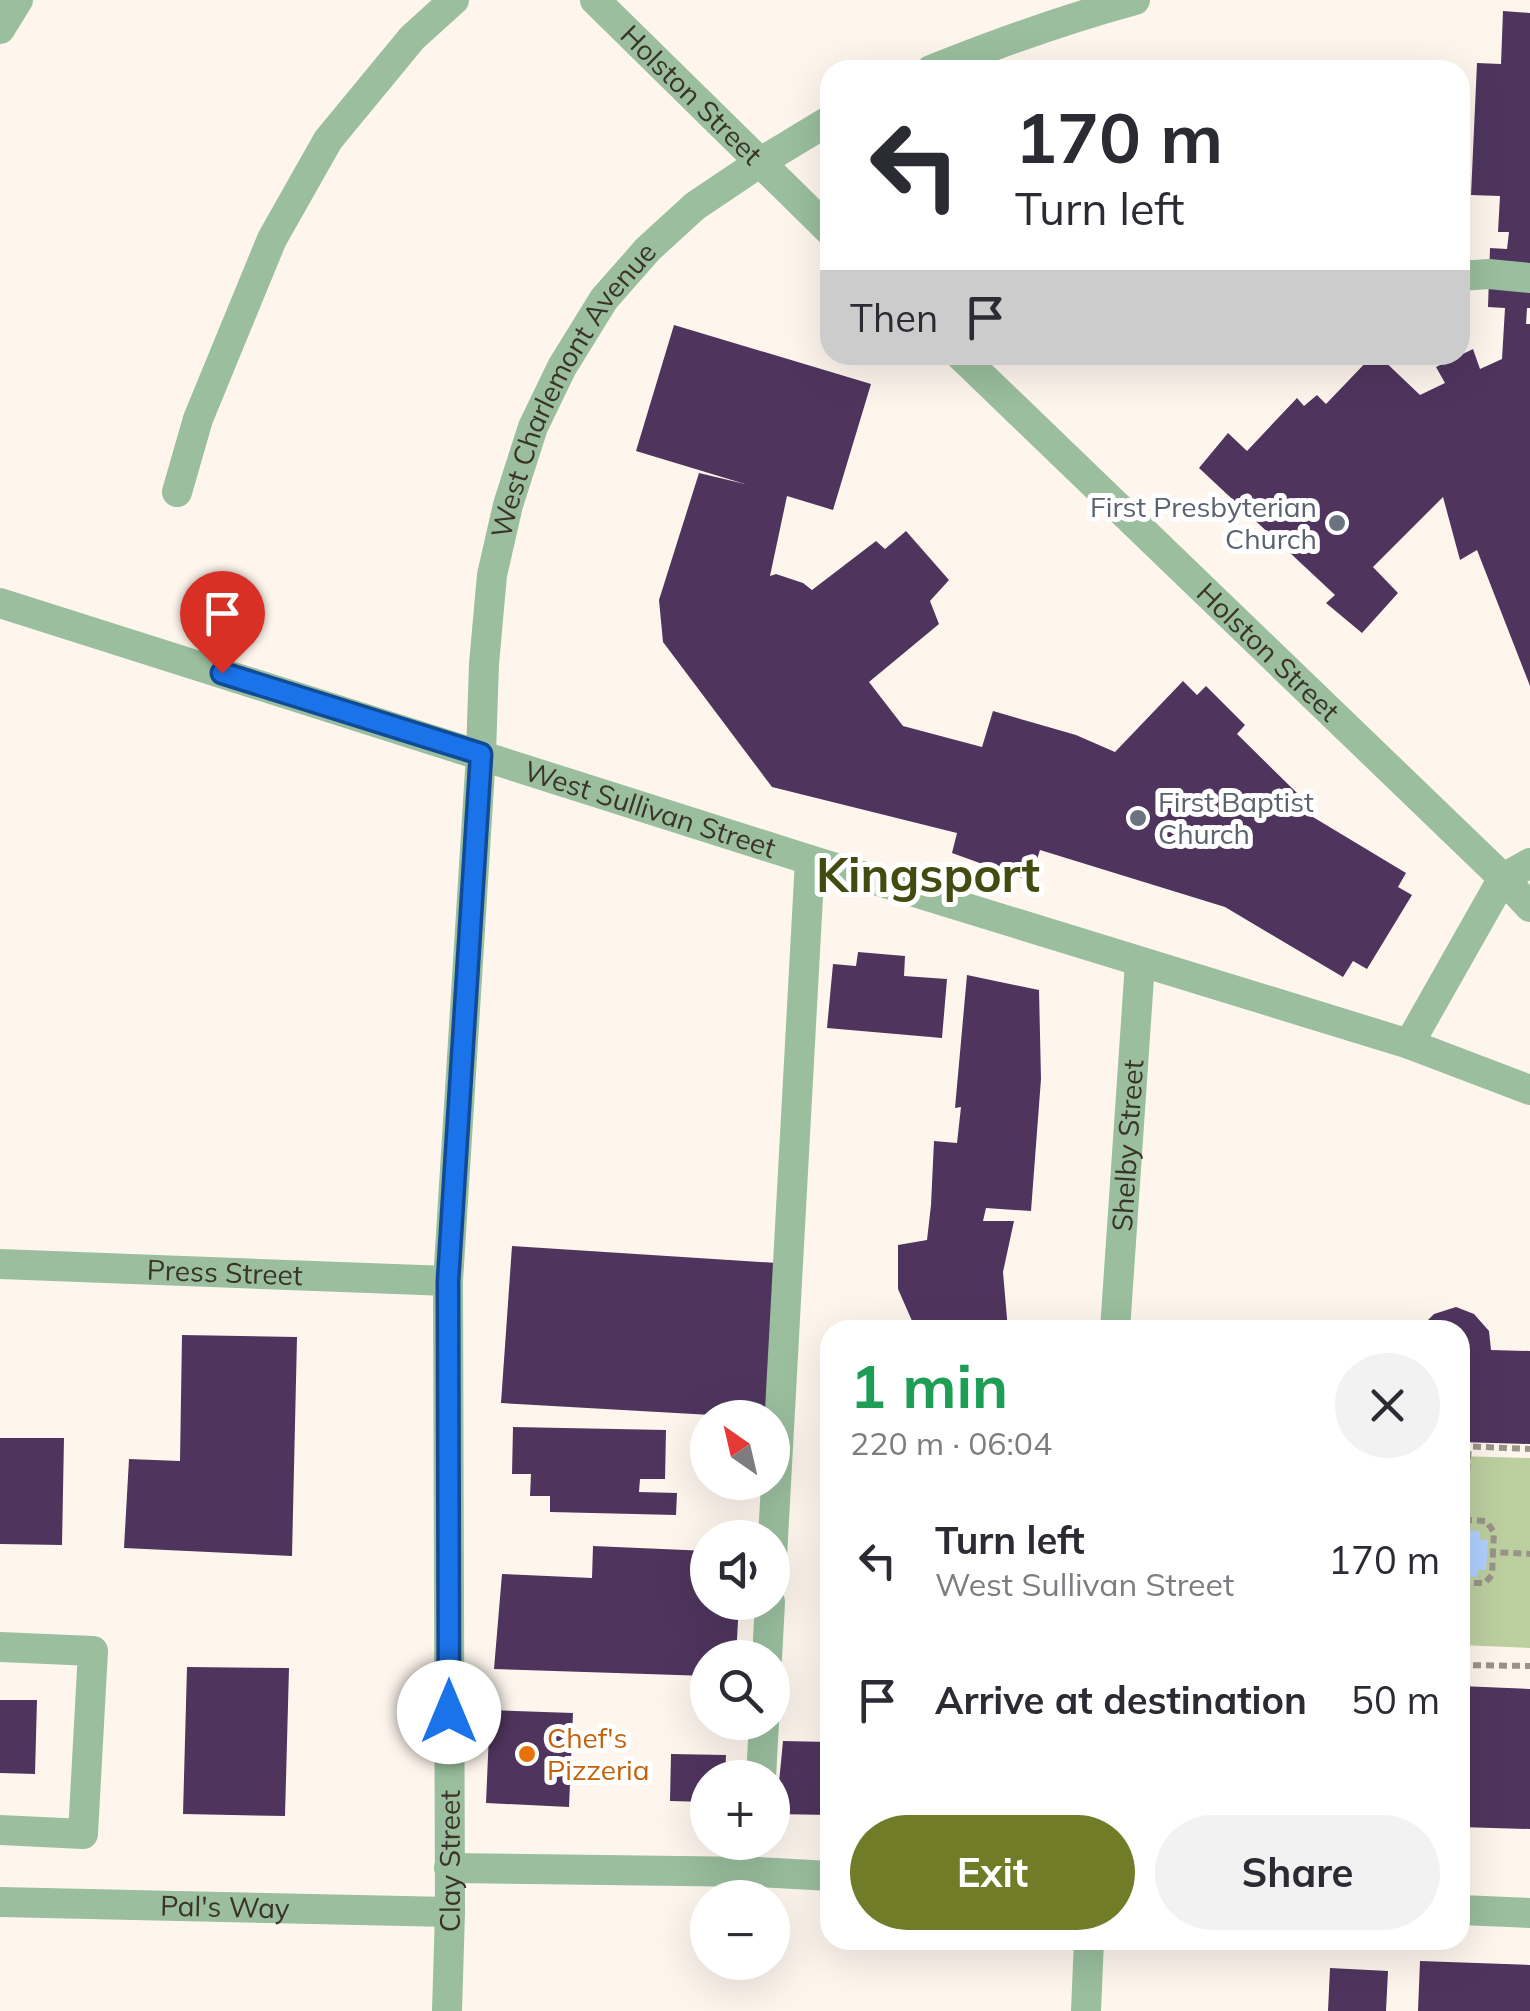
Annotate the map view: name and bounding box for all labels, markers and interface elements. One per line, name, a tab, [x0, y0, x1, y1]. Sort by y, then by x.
street label: Holston Street	[613, 17, 770, 172]
text: 170 m	[1015, 93, 1223, 181]
icon: left	[850, 100, 980, 230]
text: Turn left	[1015, 180, 1184, 236]
street label: West Charlemont Avenue	[483, 234, 663, 541]
icon: arrive	[958, 290, 1013, 345]
text: Then	[850, 294, 938, 342]
place label: First Presbyterian Church	[1090, 489, 1317, 556]
marker: First Presbyterian Church	[1326, 512, 1348, 534]
pin	[180, 571, 265, 674]
street label: Holston Street	[1190, 575, 1347, 728]
icon: arrive	[195, 586, 250, 641]
street label: West Sullivan Street	[520, 752, 780, 865]
place label: First Baptist Church	[1158, 784, 1314, 851]
marker: First Baptist Church	[1127, 807, 1149, 829]
district label: Kingsport	[816, 844, 1040, 904]
street label: Shelby Street	[1104, 1058, 1150, 1232]
street label: Press Street	[146, 1252, 304, 1292]
text: 1 min	[850, 1348, 1008, 1423]
button: close	[1335, 1353, 1440, 1458]
north arrow	[690, 1400, 790, 1500]
map controls	[690, 1400, 790, 1980]
text: 220 m · 06:04	[850, 1423, 1052, 1463]
text: Turn left	[935, 1516, 1085, 1564]
button: sound	[690, 1520, 790, 1620]
icon: left	[850, 1533, 905, 1588]
text: 170 m	[1328, 1536, 1440, 1584]
text: West Sullivan Street	[935, 1564, 1234, 1604]
button: search	[690, 1640, 790, 1740]
position arrow	[397, 1660, 501, 1764]
icon: arrive	[850, 1673, 905, 1728]
text: Arrive at destination	[935, 1676, 1307, 1724]
text: 50 m	[1351, 1676, 1440, 1724]
place label: Chef's Pizzeria	[547, 1720, 650, 1787]
marker: Chef's Pizzeria	[516, 1743, 538, 1765]
button: +	[690, 1760, 790, 1860]
street label: Clay Street	[431, 1790, 467, 1933]
button: Exit	[850, 1815, 1135, 1930]
button: Share	[1155, 1815, 1440, 1930]
button: −	[690, 1880, 790, 1980]
street label: Pal's Way	[160, 1888, 290, 1925]

